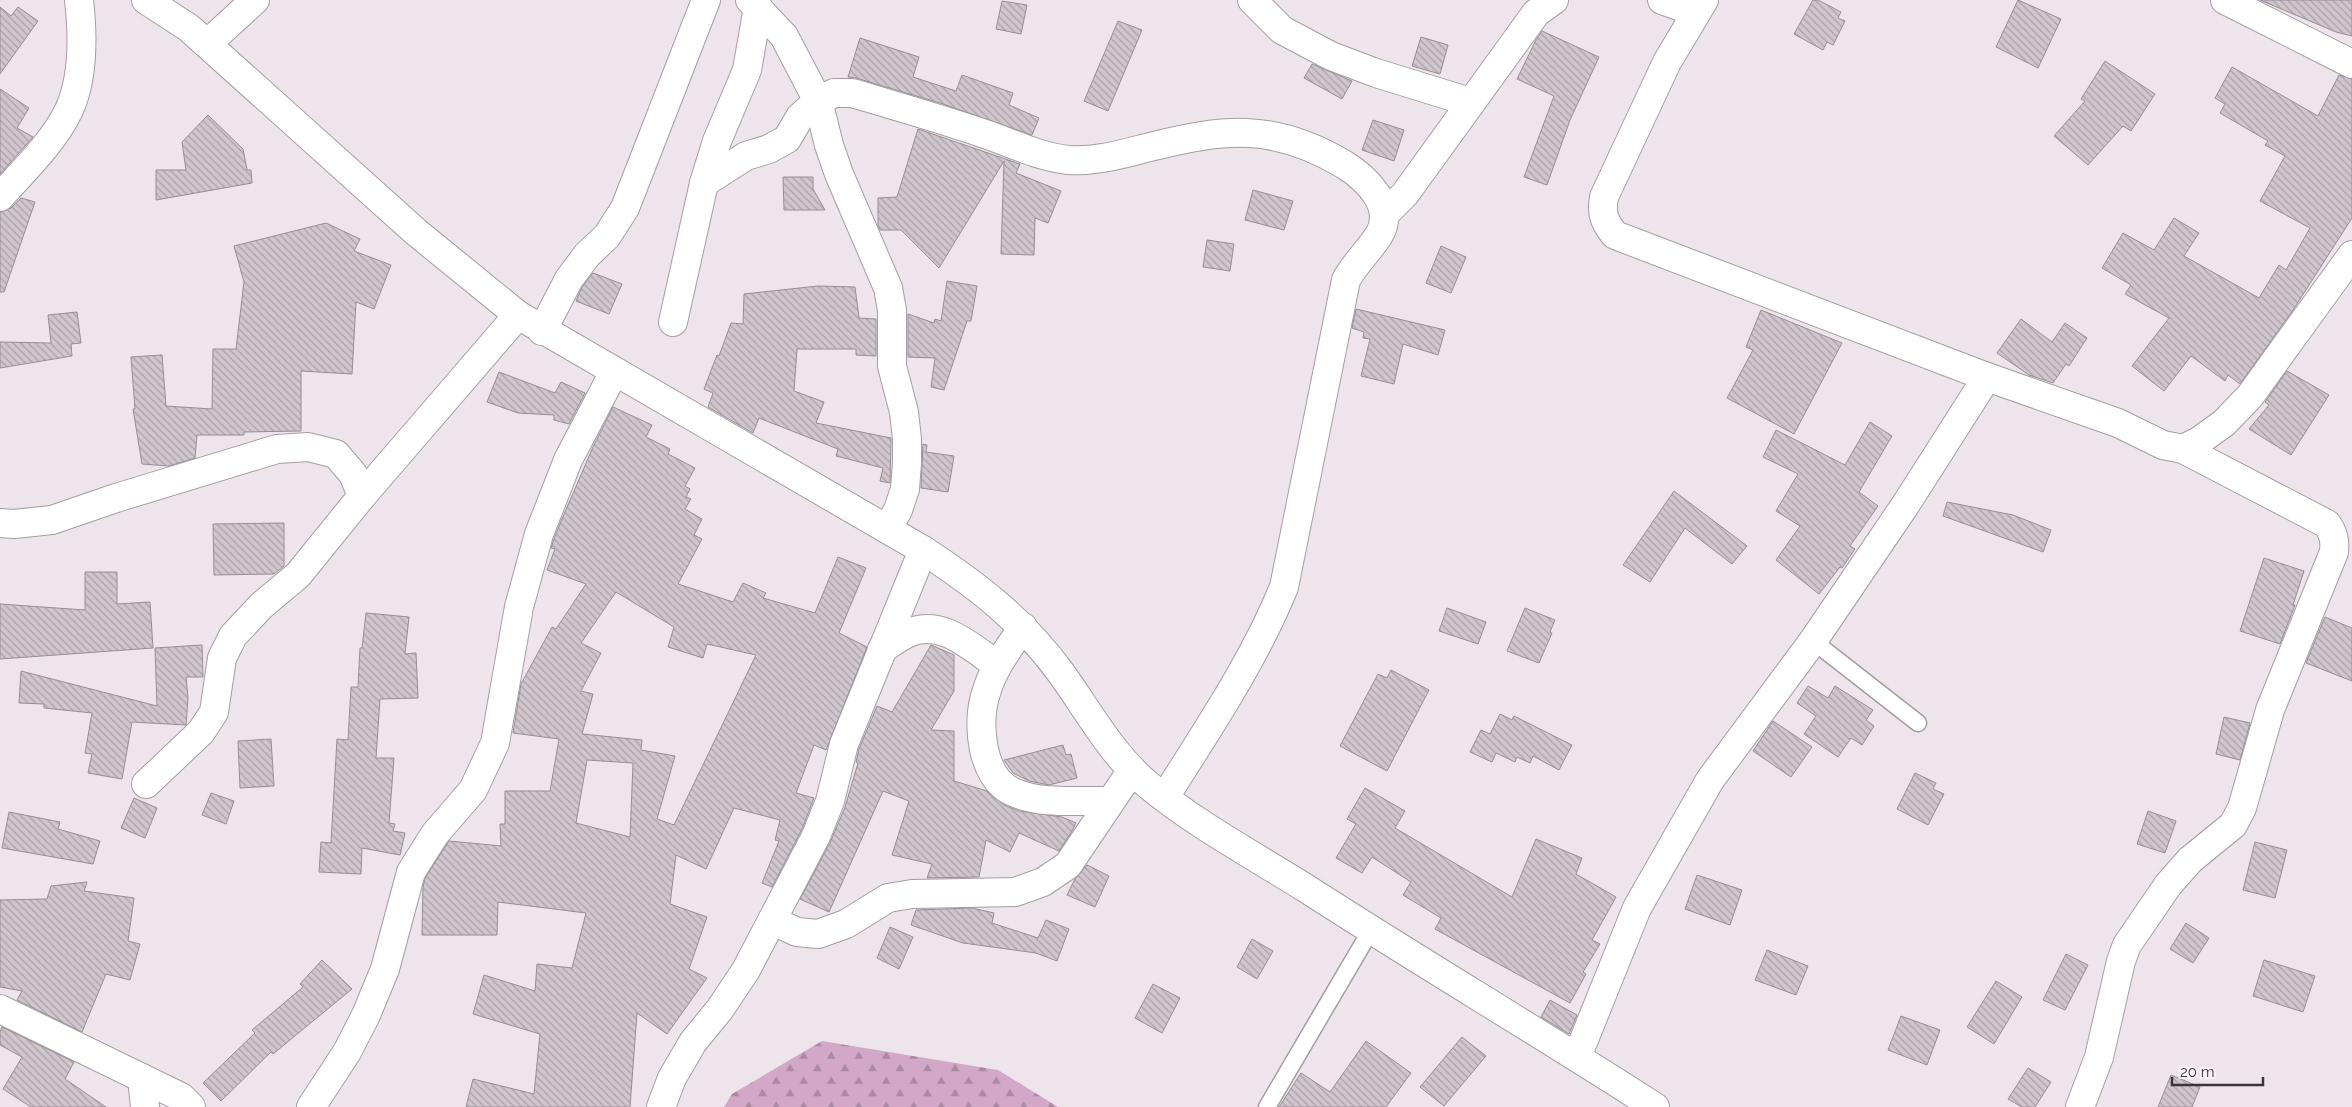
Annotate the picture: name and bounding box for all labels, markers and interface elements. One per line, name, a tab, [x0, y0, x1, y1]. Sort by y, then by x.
scale bar	[2172, 1054, 2263, 1086]
text: 20 m	[2180, 1063, 2215, 1081]

